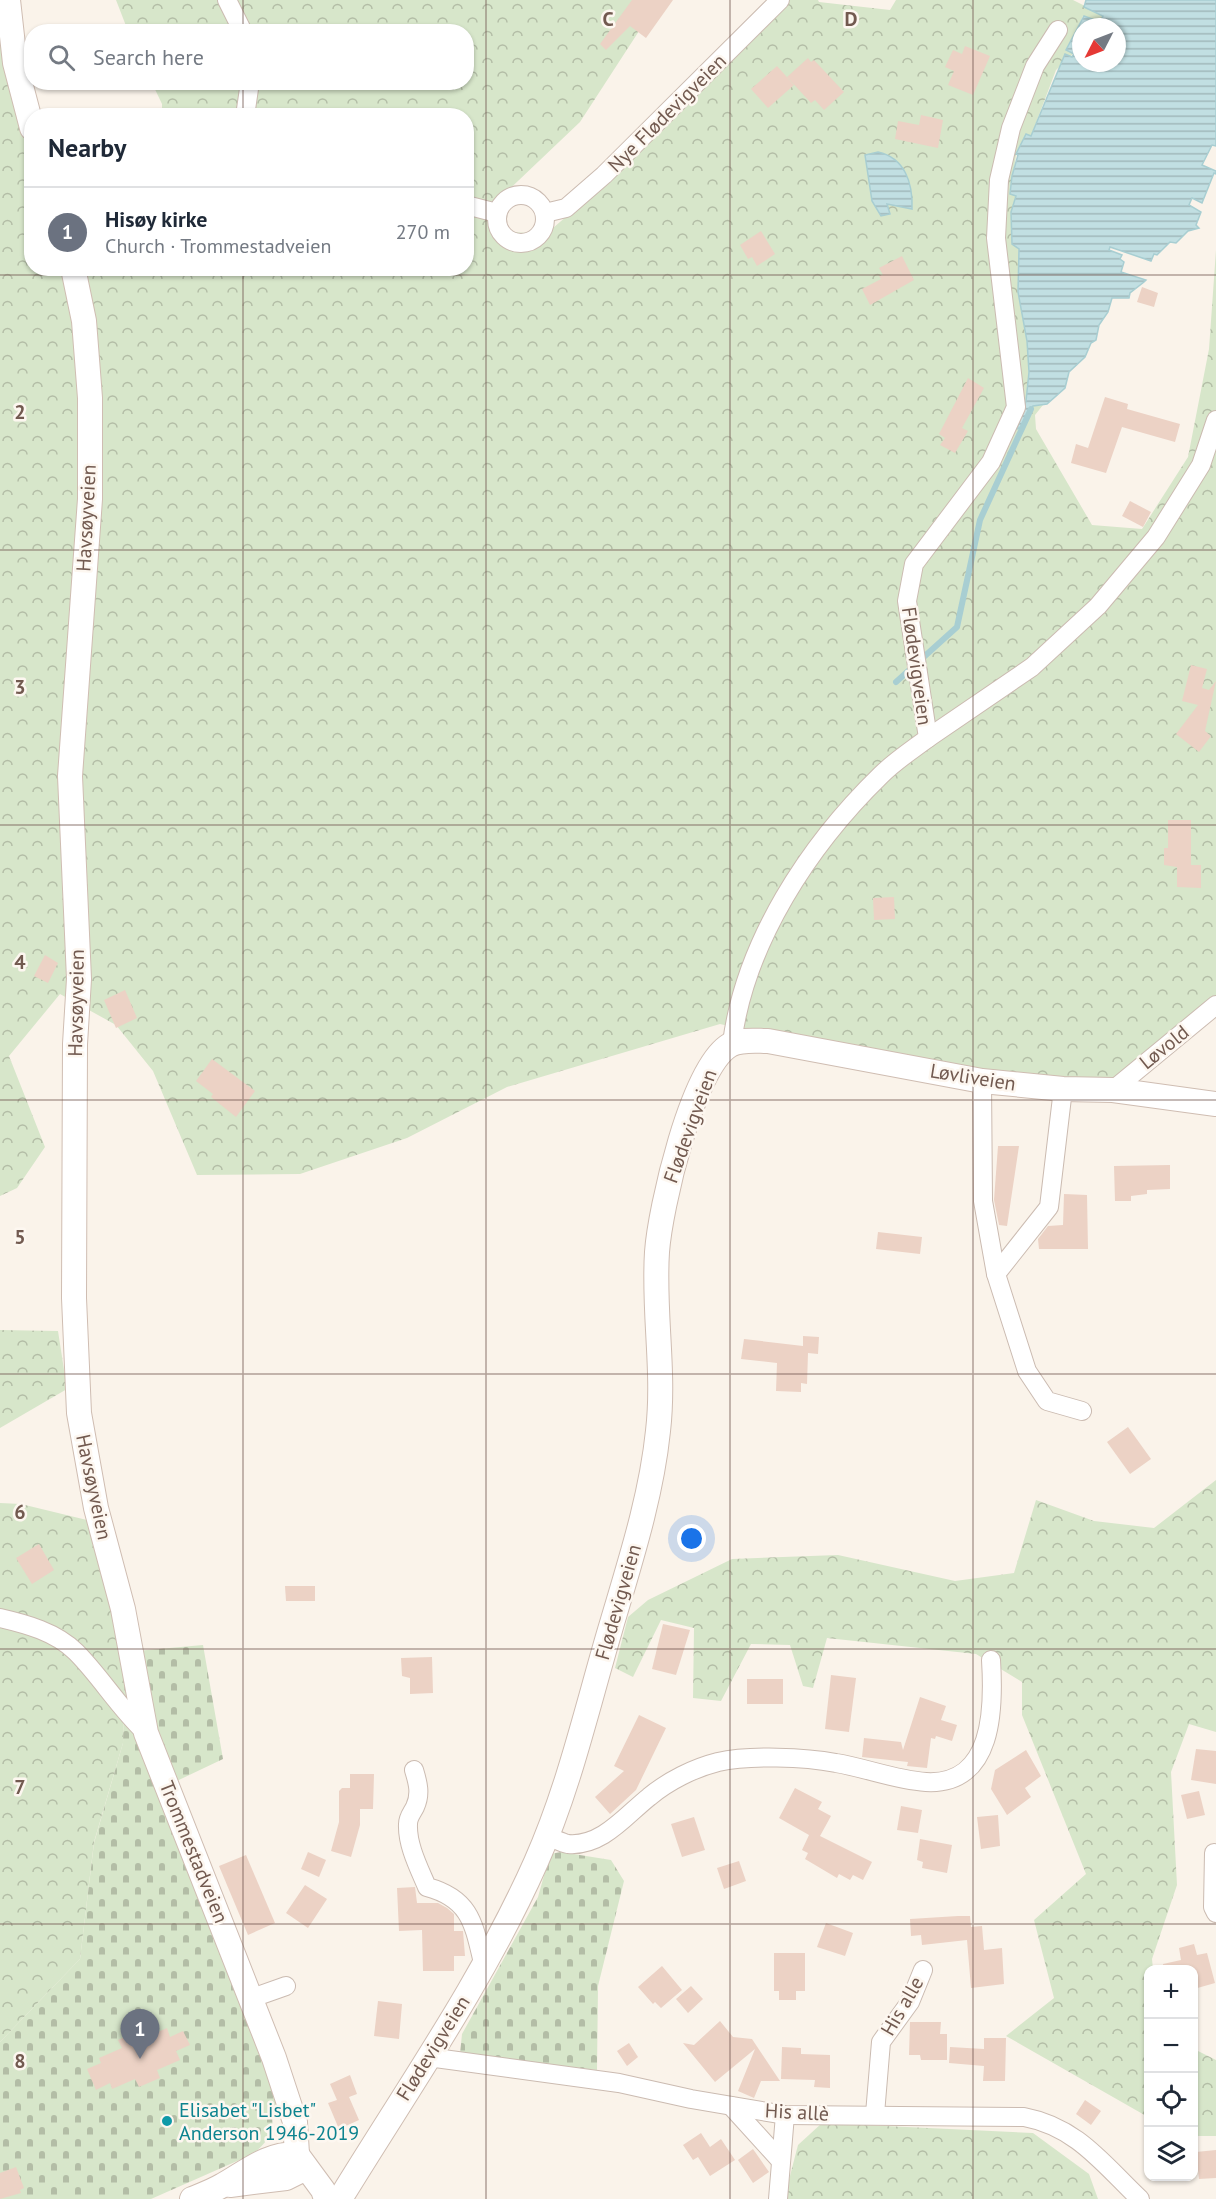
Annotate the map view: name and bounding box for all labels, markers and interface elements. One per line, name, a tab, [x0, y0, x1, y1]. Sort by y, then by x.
text: C	[602, 6, 614, 32]
text: D	[845, 6, 858, 32]
north arrow	[1072, 18, 1126, 72]
search box	[24, 24, 474, 90]
icon: search	[45, 41, 78, 74]
text: Search here	[93, 43, 204, 71]
street label: Nye Flødevigveien	[602, 48, 732, 178]
text: Nearby	[48, 131, 126, 164]
text: Hisøy kirke	[105, 205, 208, 233]
text: 1	[62, 219, 73, 245]
text: 270 m	[396, 219, 450, 245]
text: Church · Trommestadveien	[105, 233, 331, 259]
text: 2	[14, 399, 26, 425]
street label: Havsøyveien	[70, 464, 102, 572]
street label: Flødevigveien	[896, 605, 938, 727]
text: 3	[14, 674, 26, 700]
text: 4	[14, 949, 26, 975]
street label: Havsøyveien	[62, 949, 90, 1057]
street label: Løvold	[1134, 1019, 1194, 1075]
street label: Løvliveien	[928, 1057, 1018, 1097]
street label: Flødevigveien	[657, 1066, 723, 1186]
text: 5	[14, 1224, 26, 1250]
street label: Havsøyveien	[70, 1432, 118, 1542]
text: 6	[14, 1499, 26, 1525]
your location	[677, 1524, 706, 1553]
street label: Flødevigveien	[589, 1541, 647, 1663]
text: 7	[14, 1774, 26, 1800]
street label: Trommestadveien	[154, 1777, 234, 1927]
map controls	[1144, 1965, 1198, 2181]
button: +	[1144, 1965, 1198, 2019]
street label: His alle	[875, 1972, 929, 2040]
street label: Flødevigveien	[390, 1991, 476, 2105]
pin: 1	[120, 2010, 160, 2059]
button: −	[1144, 2019, 1198, 2073]
text: 8	[14, 2048, 26, 2074]
button: locate	[1144, 2073, 1198, 2127]
place label: Elisabet "Lisbet" Anderson 1946-2019	[179, 2097, 359, 2146]
street label: His allè	[764, 2097, 830, 2127]
marker: Elisabet "Lisbet" Anderson 1946-2019	[160, 2114, 174, 2128]
button: layers	[1144, 2127, 1198, 2181]

